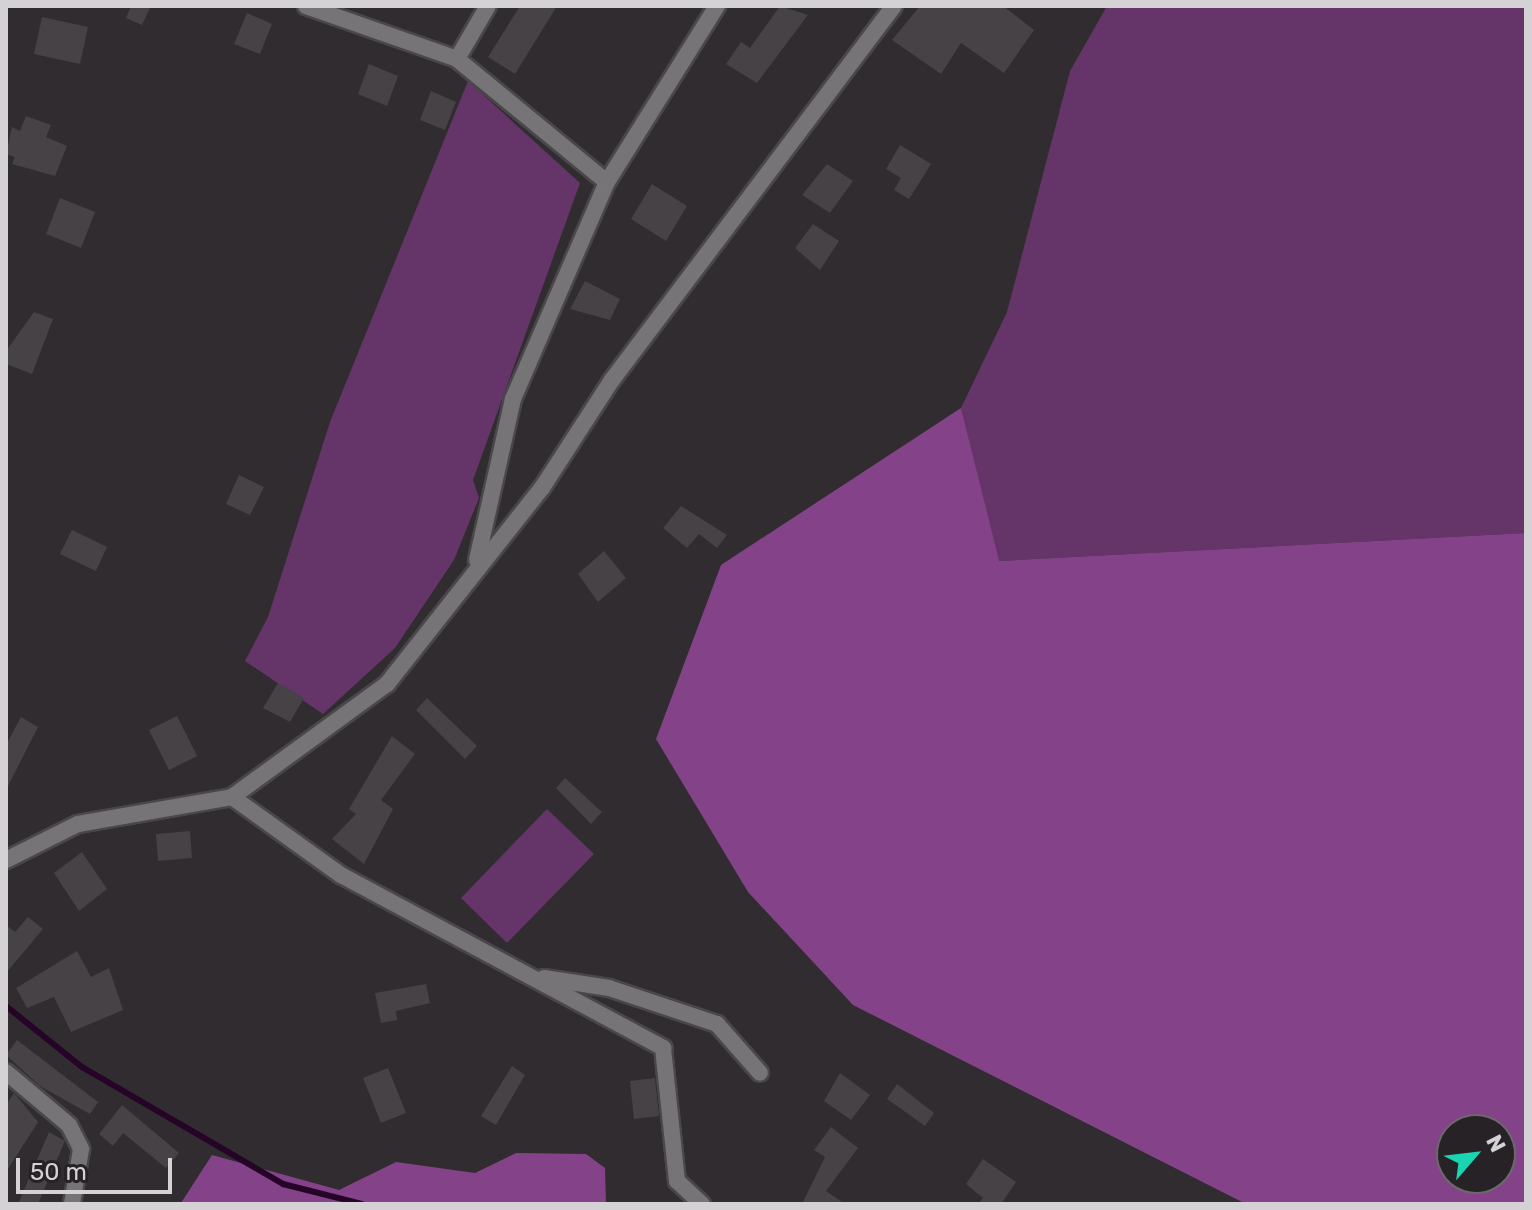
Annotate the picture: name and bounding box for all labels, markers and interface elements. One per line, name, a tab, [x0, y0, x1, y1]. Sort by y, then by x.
north arrow	[1436, 1114, 1516, 1194]
text: N	[1480, 1130, 1511, 1157]
scale bar	[20, 1142, 176, 1192]
text: 50 m	[30, 1158, 87, 1186]

